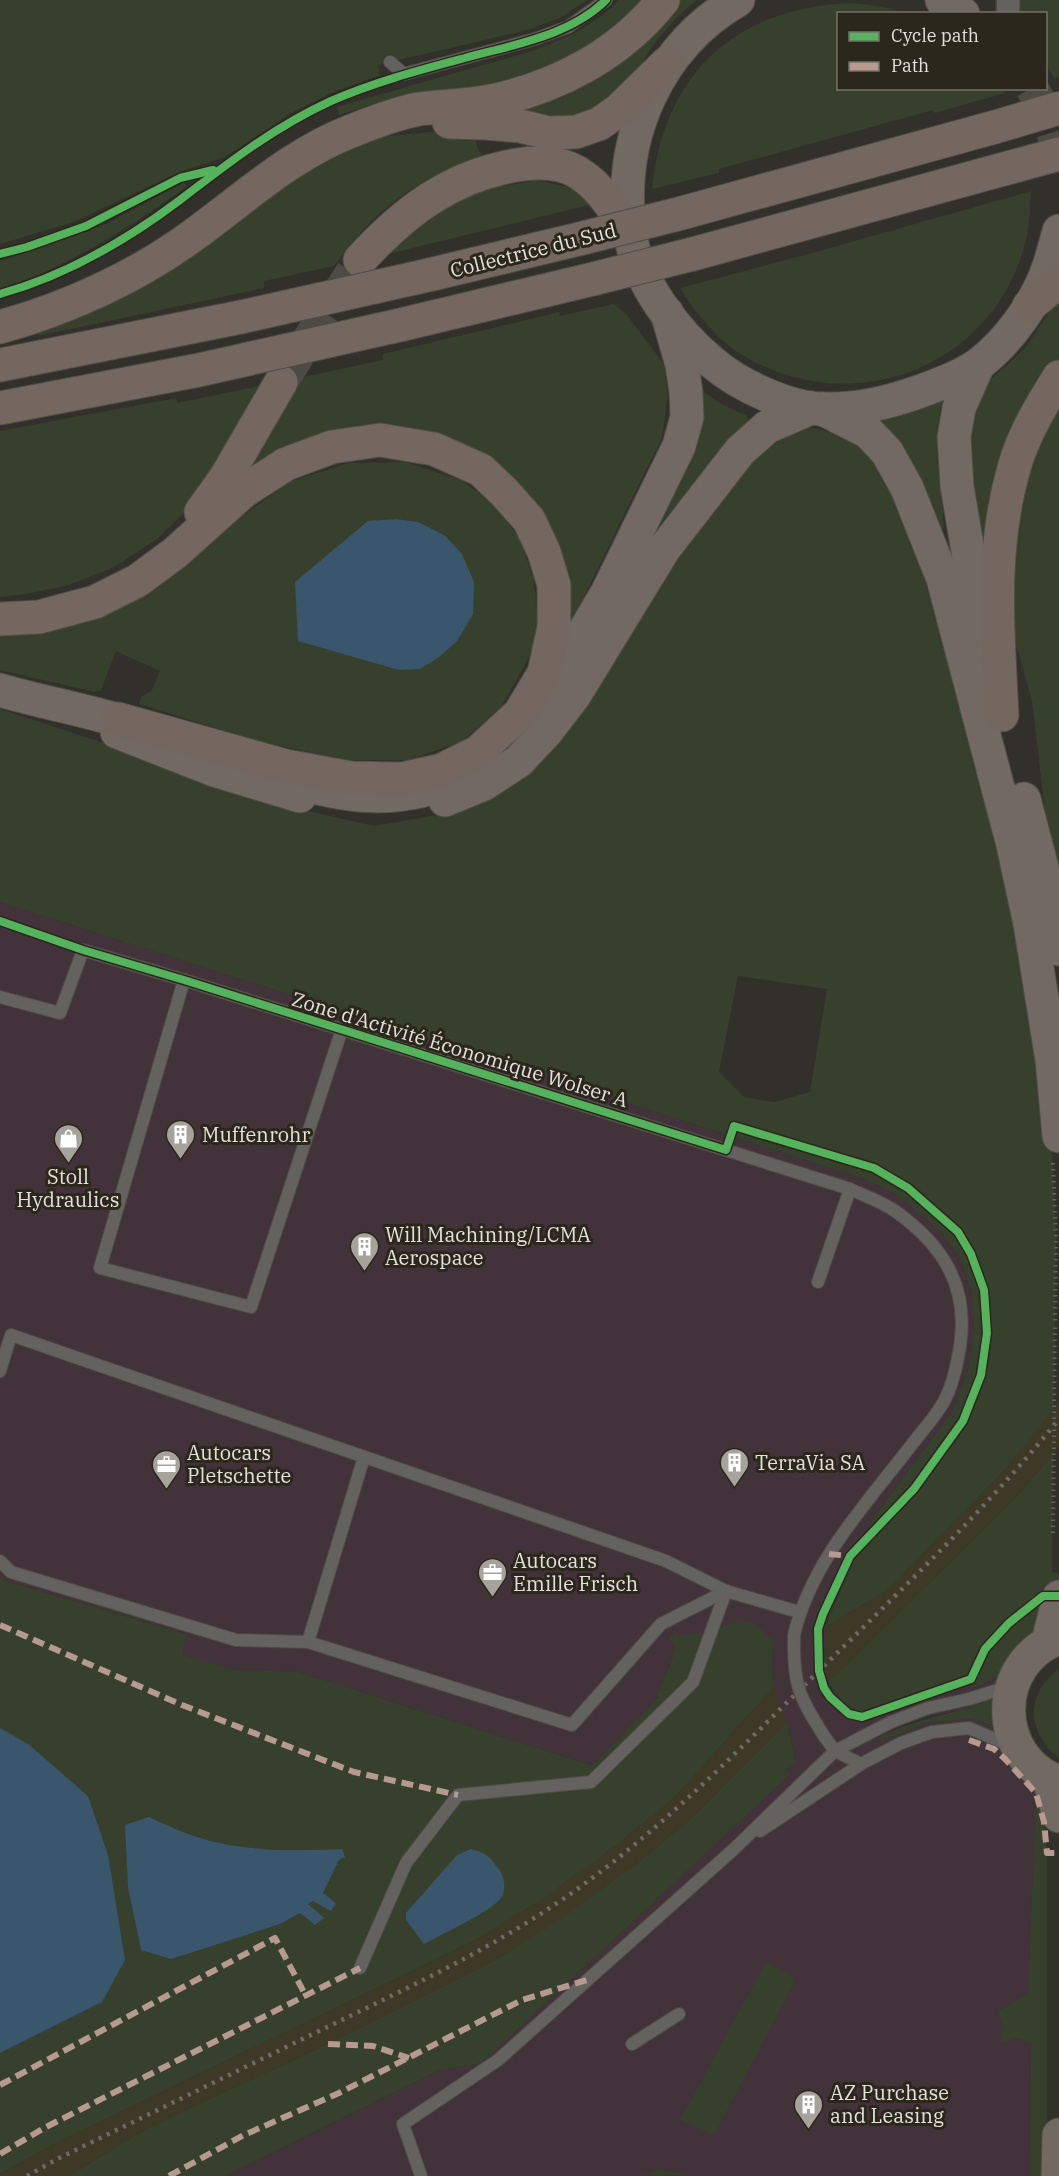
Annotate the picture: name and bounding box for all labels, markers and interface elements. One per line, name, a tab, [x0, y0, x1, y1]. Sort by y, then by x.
legend	[837, 12, 1047, 90]
text: Cycle path	[891, 24, 979, 47]
text: Path	[891, 54, 929, 77]
street label: Collectrice du Sud	[447, 216, 619, 284]
street label: Zone d'Activité Économique Wolser A	[288, 985, 632, 1113]
building icon: Muffenrohr	[165, 1118, 197, 1160]
place label: Muffenrohr	[202, 1121, 310, 1148]
shop icon: Stoll Hydraulics	[52, 1122, 84, 1164]
place label: Stoll Hydraulics	[17, 1163, 119, 1213]
place label: Will Machining/LCMA Aerospace	[385, 1221, 591, 1271]
building icon: Will Machining/LCMA Aerospace	[348, 1230, 380, 1272]
place label: Autocars Pletschette	[187, 1439, 291, 1489]
building icon: TerraVia SA	[718, 1446, 750, 1488]
office icon: Autocars Pletschette	[150, 1448, 182, 1490]
place label: TerraVia SA	[755, 1449, 866, 1476]
place label: Autocars Emille Frisch	[513, 1547, 638, 1597]
office icon: Autocars Emille Frisch	[476, 1556, 508, 1598]
place label: AZ Purchase and Leasing	[830, 2079, 949, 2129]
building icon: AZ Purchase and Leasing	[793, 2088, 825, 2130]

